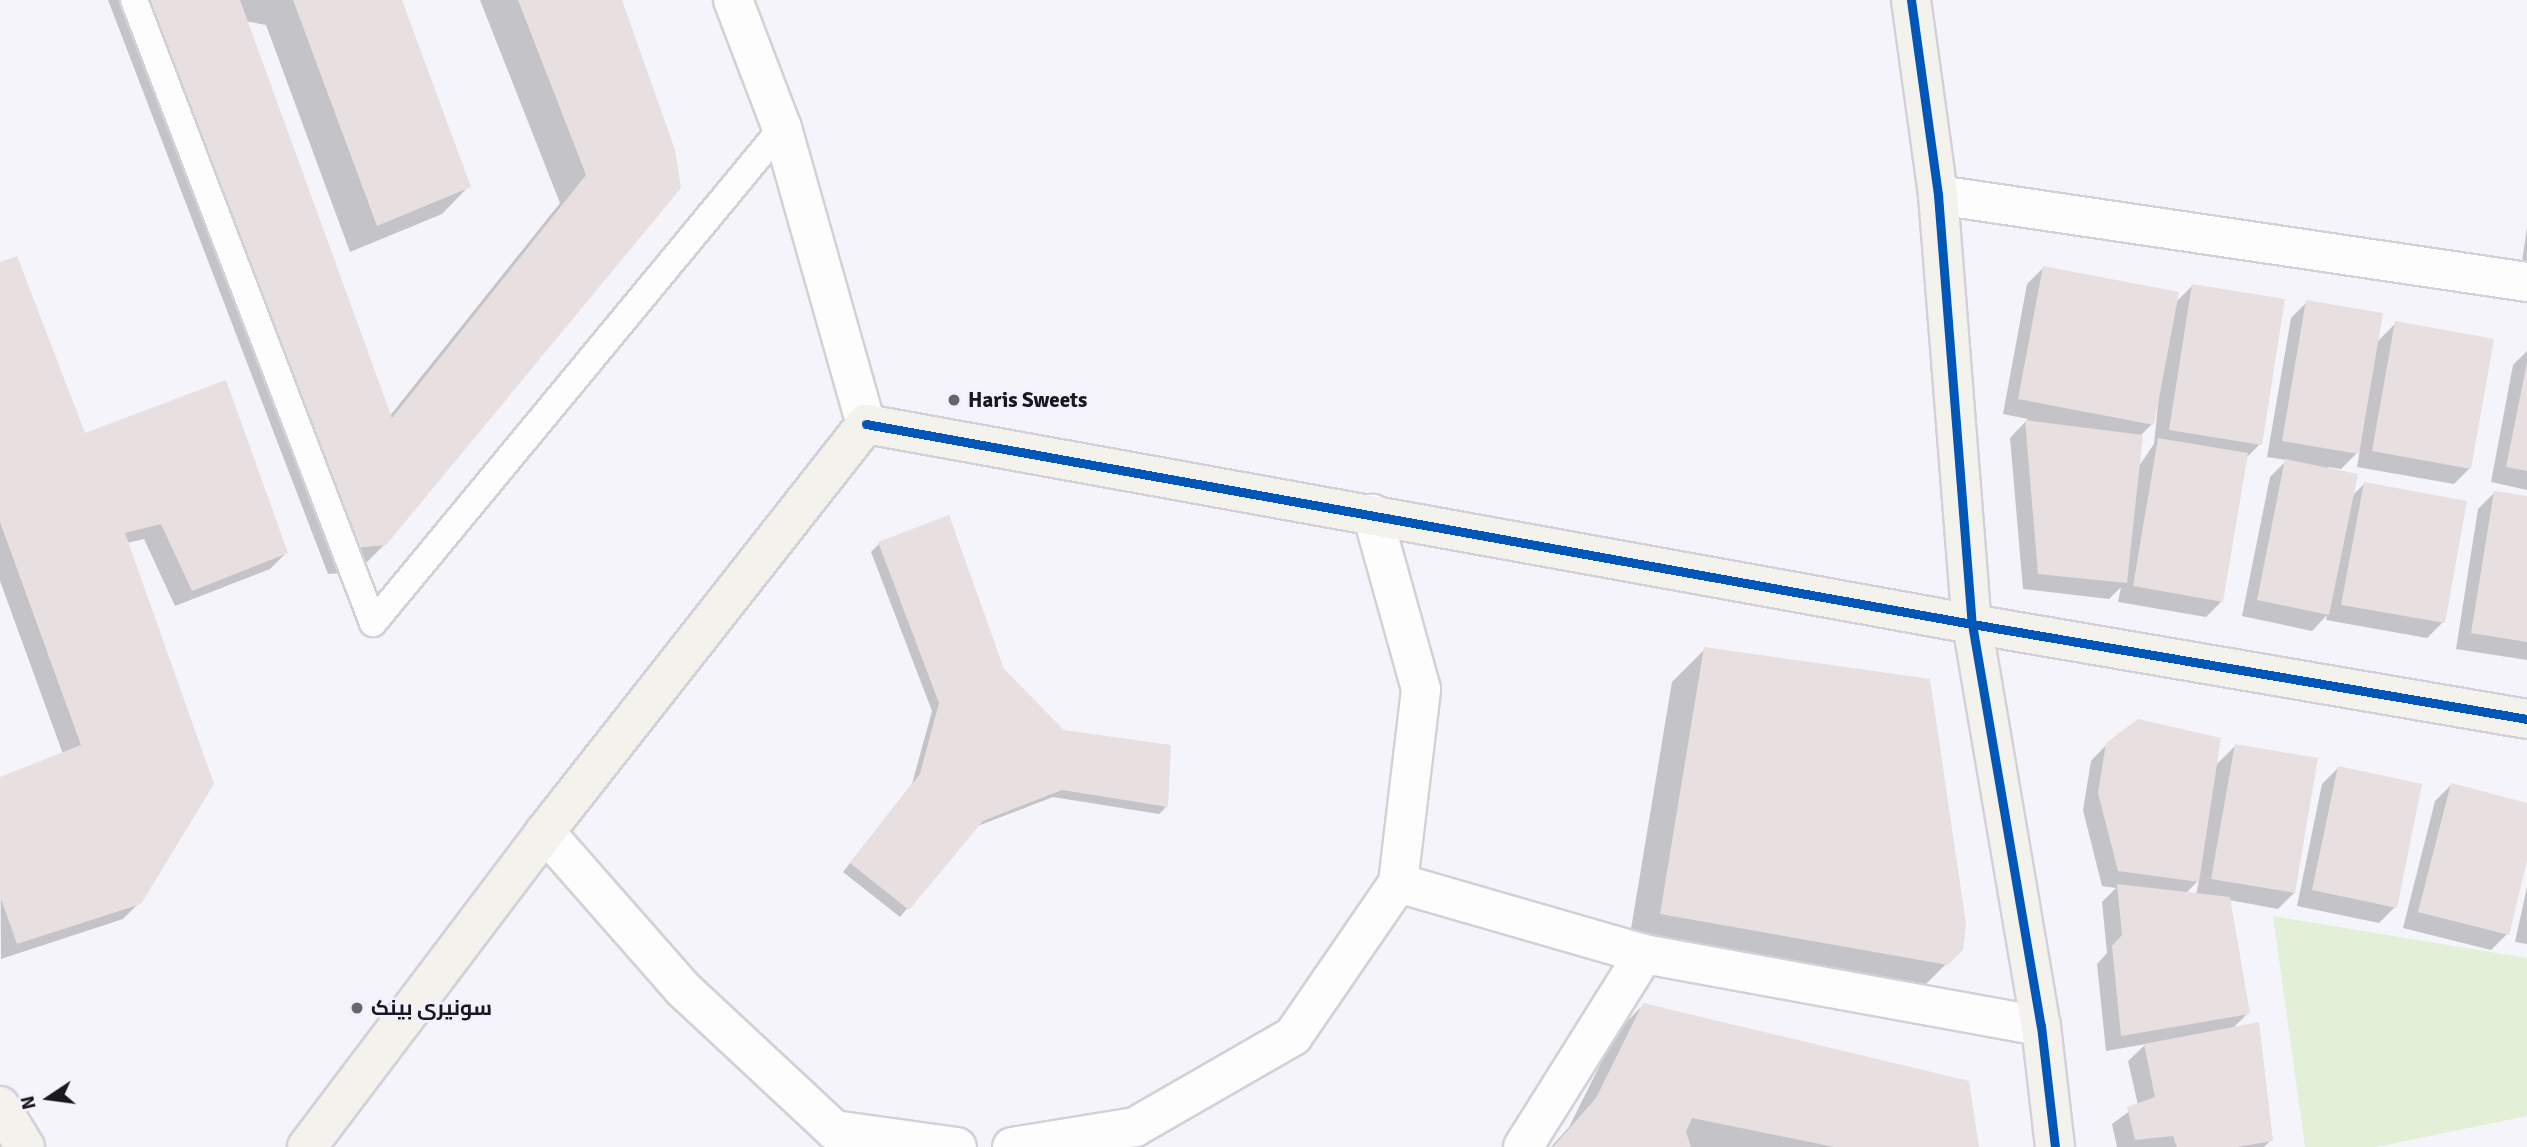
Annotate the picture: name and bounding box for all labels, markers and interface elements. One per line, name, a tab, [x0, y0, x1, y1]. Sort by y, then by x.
place label: Haris Sweets	[968, 387, 1087, 413]
marker: Haris Sweets	[946, 392, 962, 408]
place label: سونیری بینک	[371, 995, 492, 1021]
marker: سونیری بینک	[349, 1000, 365, 1016]
north arrow	[14, 1063, 84, 1133]
text: N	[15, 1094, 42, 1112]

